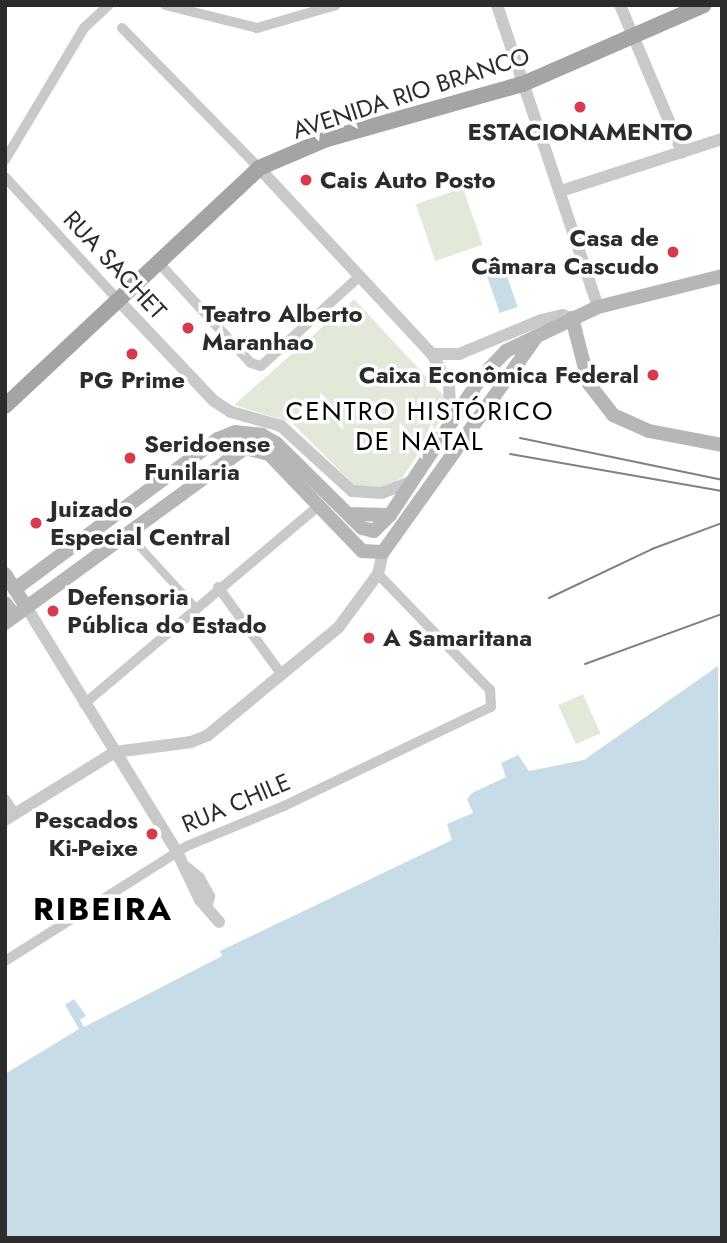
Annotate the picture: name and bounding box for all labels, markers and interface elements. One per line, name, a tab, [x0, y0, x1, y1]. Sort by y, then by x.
street label: AVENIDA RIO BRANCO	[289, 41, 533, 145]
marker: ESTACIONAMENTO	[572, 99, 588, 115]
place label: ESTACIONAMENTO	[467, 118, 693, 146]
place label: Cais Auto Posto	[320, 166, 496, 194]
marker: Cais Auto Posto	[298, 172, 314, 188]
street label: RUA SACHET	[58, 205, 172, 325]
place label: Casa de Câmara Cascudo	[471, 224, 659, 280]
marker: Casa de Câmara Cascudo	[665, 244, 681, 260]
place label: Teatro Alberto Maranhao	[202, 300, 363, 356]
marker: Teatro Alberto Maranhao	[180, 320, 196, 336]
marker: PG Prime	[124, 346, 140, 362]
place label: Caixa Econômica Federal	[359, 361, 639, 389]
place label: PG Prime	[79, 366, 185, 394]
marker: Caixa Econômica Federal	[645, 367, 661, 383]
district label: CENTRO HISTÓRICO DE NATAL	[287, 396, 553, 458]
place label: Seridoense Funilaria	[144, 430, 270, 486]
marker: Seridoense Funilaria	[122, 450, 138, 466]
place label: Juizado Especial Central	[50, 495, 230, 551]
marker: Juizado Especial Central	[28, 515, 44, 531]
place label: Defensoria Pública do Estado	[67, 583, 267, 639]
marker: Defensoria Pública do Estado	[45, 603, 61, 619]
place label: A Samaritana	[383, 624, 532, 652]
marker: A Samaritana	[361, 630, 377, 646]
street label: RUA CHILE	[177, 767, 295, 839]
place label: Pescados Ki-Peixe	[34, 806, 138, 862]
marker: Pescados Ki-Peixe	[144, 826, 160, 842]
district label: RIBEIRA	[34, 890, 172, 928]

